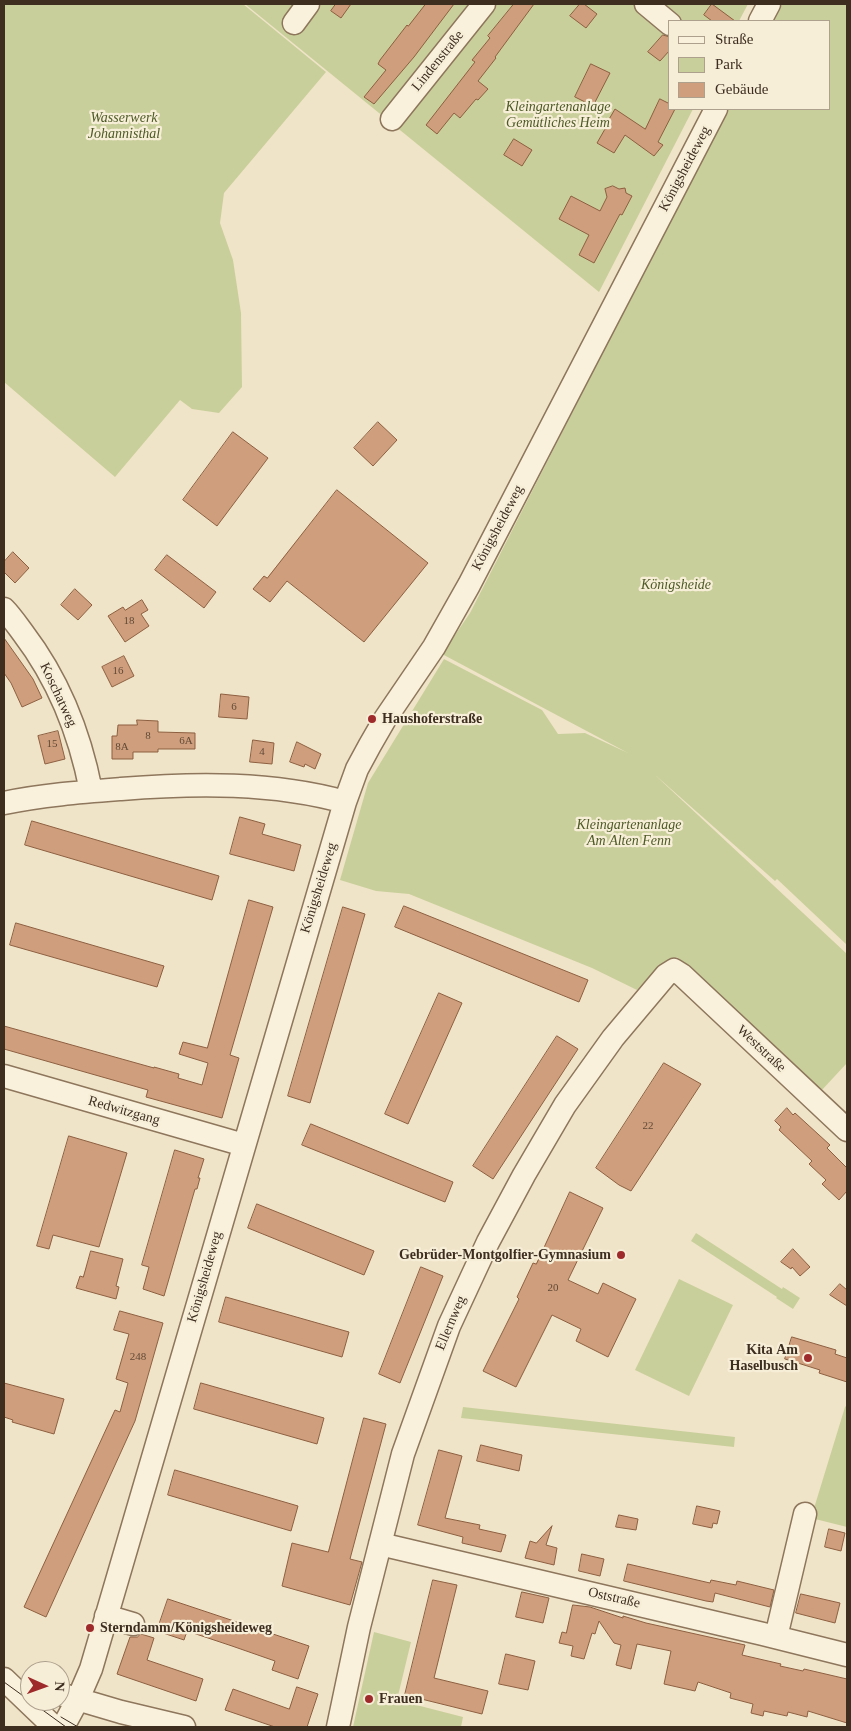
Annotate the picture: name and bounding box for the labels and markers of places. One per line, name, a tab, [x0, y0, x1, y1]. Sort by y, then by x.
place label: Haushoferstraße	[382, 711, 482, 727]
marker: Haushoferstraße	[366, 713, 378, 725]
place label: Gebrüder-Montgolfier-Gymnasium	[399, 1247, 611, 1263]
marker: Gebrüder-Montgolfier-Gymnasium	[615, 1249, 627, 1261]
place label: Kita Am Haselbusch	[730, 1342, 798, 1374]
marker: Kita Am Haselbusch	[802, 1352, 814, 1364]
place label: Sterndamm/Königsheideweg	[100, 1620, 272, 1636]
marker: Sterndamm/Königsheideweg	[84, 1622, 96, 1634]
place label: Frauen	[379, 1691, 423, 1707]
marker: Frauen	[363, 1693, 375, 1705]

